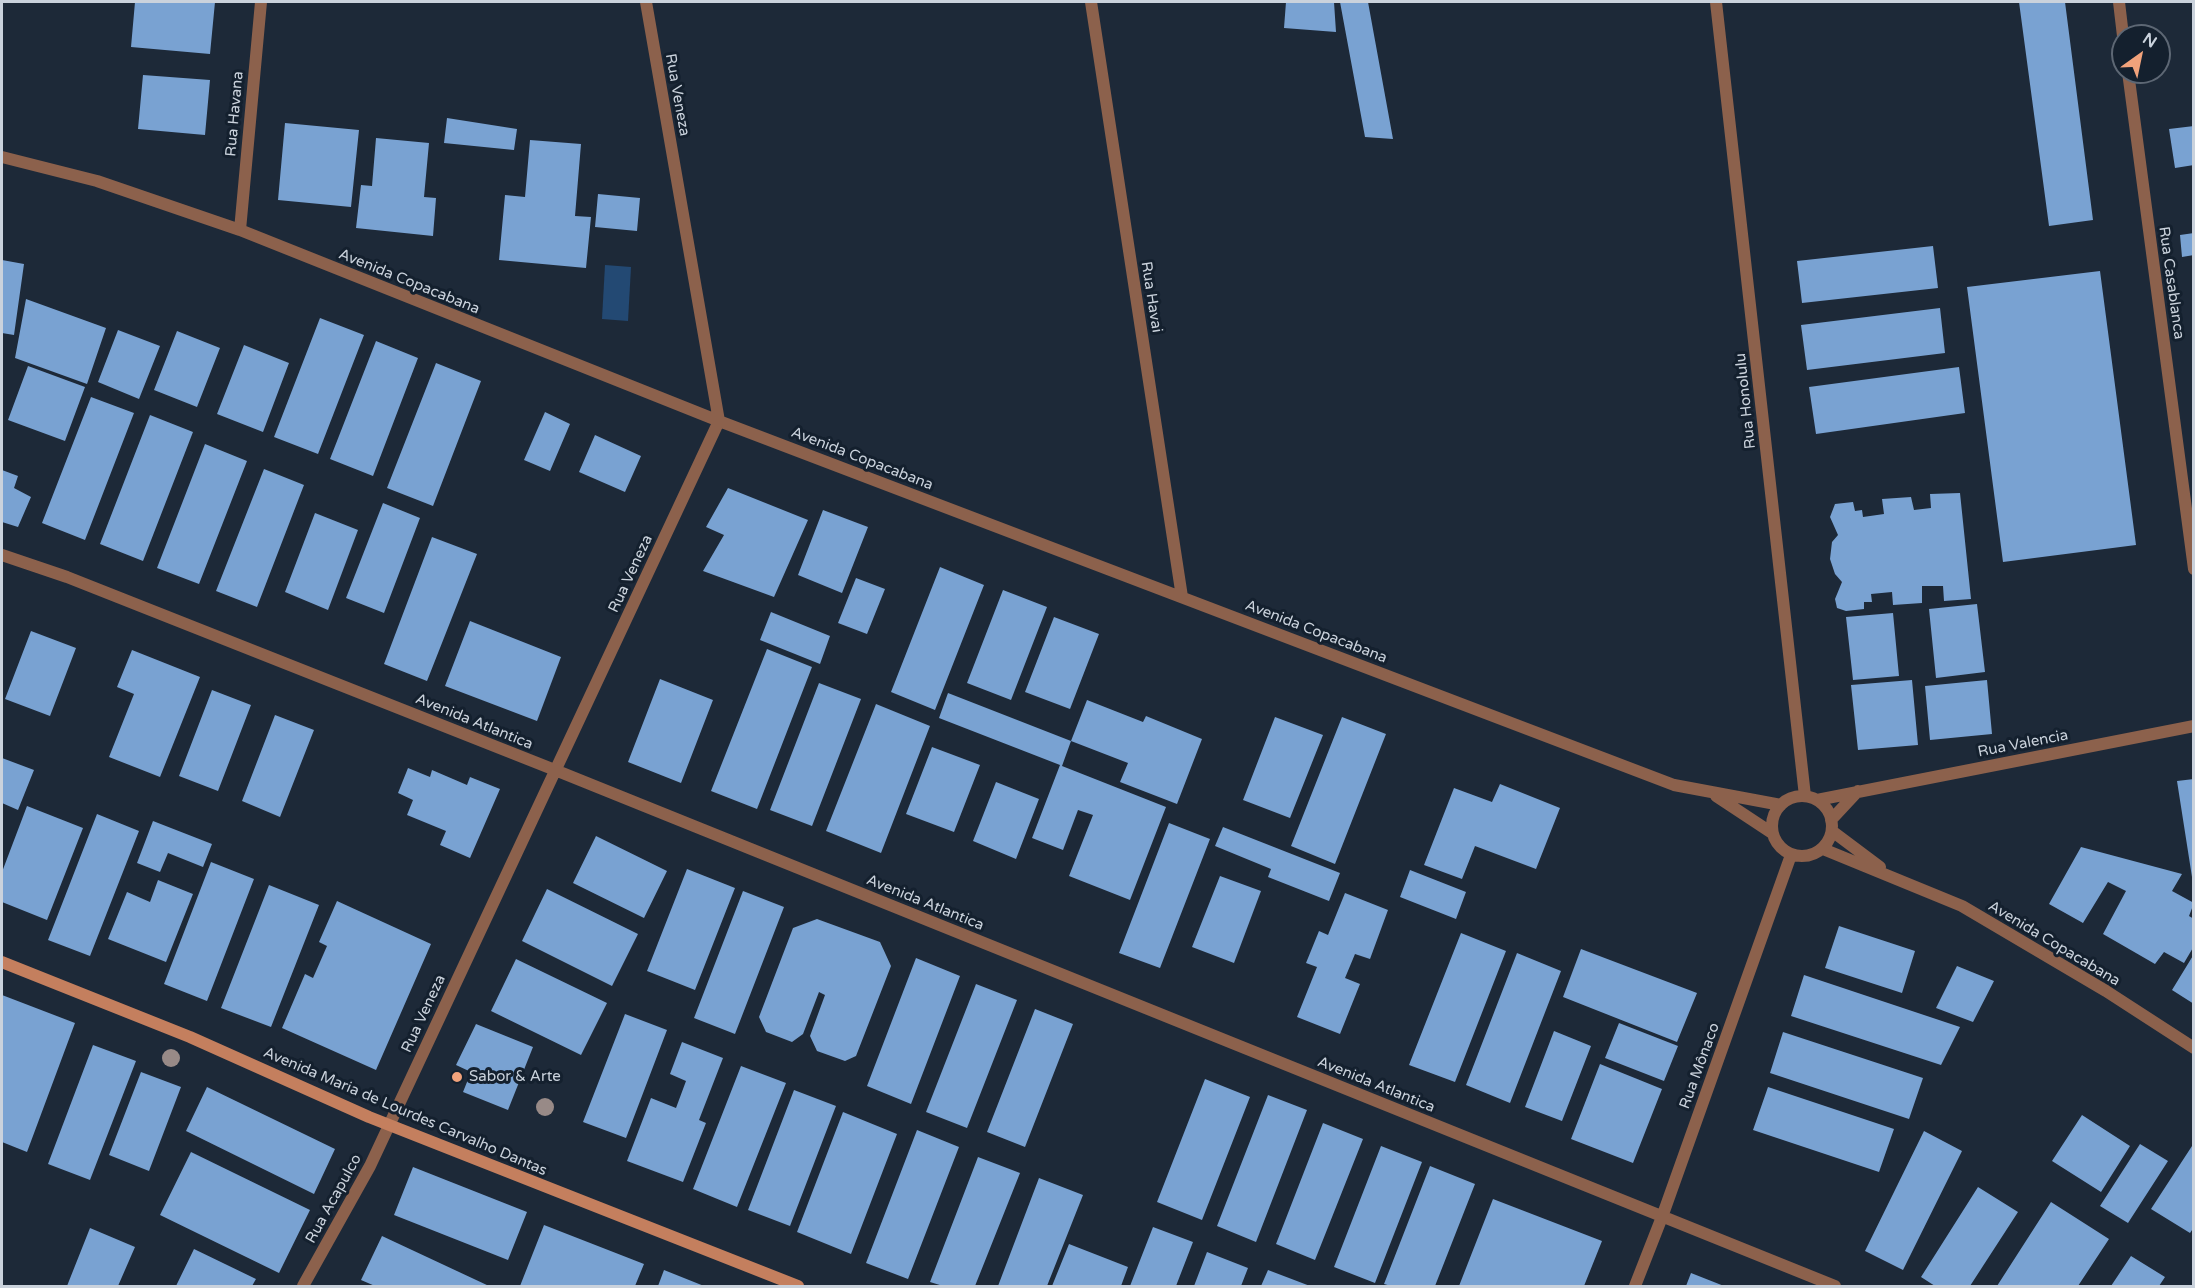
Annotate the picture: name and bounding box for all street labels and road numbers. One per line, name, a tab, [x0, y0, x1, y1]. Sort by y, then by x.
street label: Rua Veneza	[661, 52, 693, 138]
street label: Rua Havana	[222, 71, 248, 157]
street label: Rua Casablanca	[2154, 225, 2188, 341]
street label: Avenida Copacabana	[336, 245, 482, 319]
street label: Rua Havai	[1136, 260, 1166, 334]
street label: Rua Honolulu	[1732, 352, 1760, 450]
street label: Avenida Copacabana	[788, 424, 936, 494]
street label: Rua Veneza	[605, 532, 657, 616]
street label: Avenida Copacabana	[1242, 597, 1390, 667]
street label: Avenida Atlantica	[413, 690, 535, 754]
street label: Rua Valencia	[1976, 726, 2070, 762]
street label: Avenida Atlantica	[864, 871, 986, 935]
street label: Avenida Copacabana	[1985, 897, 2123, 991]
street label: Rua Veneza	[398, 972, 450, 1056]
street label: Rua Mônaco	[1676, 1021, 1724, 1111]
street label: Avenida Maria de Lourdes Carvalho Dantas	[260, 1044, 550, 1180]
street label: Avenida Atlantica	[1315, 1053, 1437, 1117]
street label: Rua Acapulco	[302, 1151, 366, 1247]

